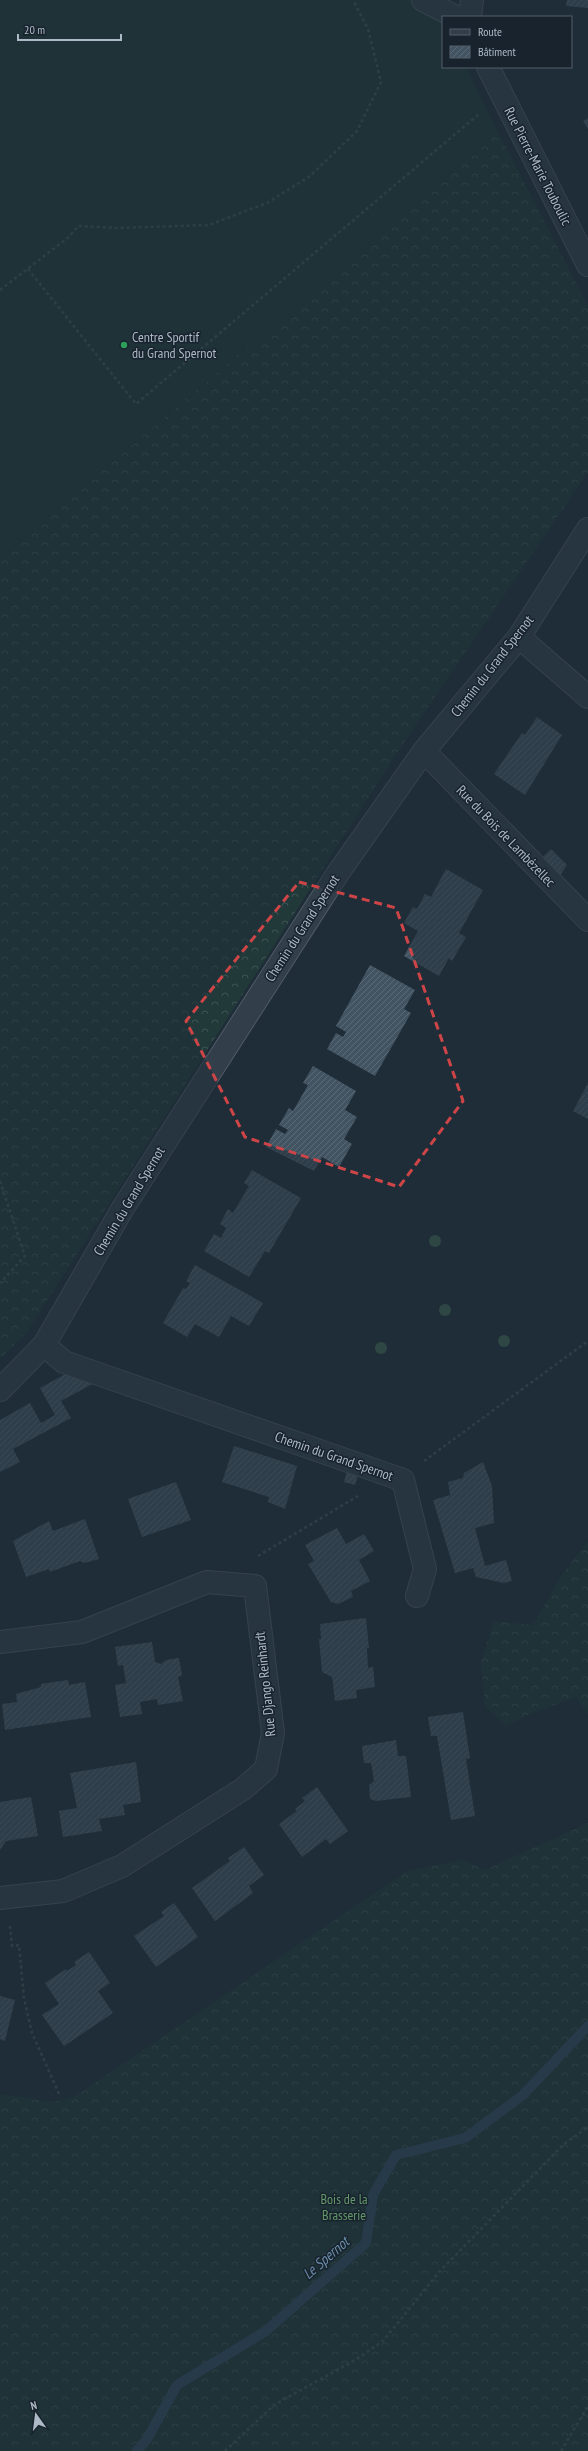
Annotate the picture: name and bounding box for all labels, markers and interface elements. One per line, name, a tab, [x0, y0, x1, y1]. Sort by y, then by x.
scale bar	[18, 16, 121, 42]
legend	[442, 16, 572, 68]
text: 20 m	[24, 22, 45, 37]
text: Route	[478, 24, 502, 39]
text: Bâtiment	[478, 44, 516, 59]
street label: Rue Pierre-Marie Touboulic	[500, 104, 576, 228]
place label: Centre Sportif du Grand Spernot	[132, 328, 216, 362]
marker: Centre Sportif du Grand Spernot	[119, 340, 129, 350]
street label: Chemin du Grand Spernot	[447, 612, 537, 720]
street label: Rue du Bois de Lambézellec	[453, 781, 559, 891]
street label: Chemin du Grand Spernot	[261, 871, 343, 985]
street label: Chemin du Grand Spernot	[89, 1143, 169, 1259]
street label: Chemin du Grand Spernot	[272, 1427, 396, 1485]
street label: Rue Django Reinhardt	[251, 1631, 279, 1737]
park label: Bois de la Brasserie	[320, 2190, 368, 2224]
water label: Le Spernot	[299, 2231, 354, 2283]
north arrow	[16, 2395, 56, 2435]
text: N	[29, 2398, 38, 2413]

